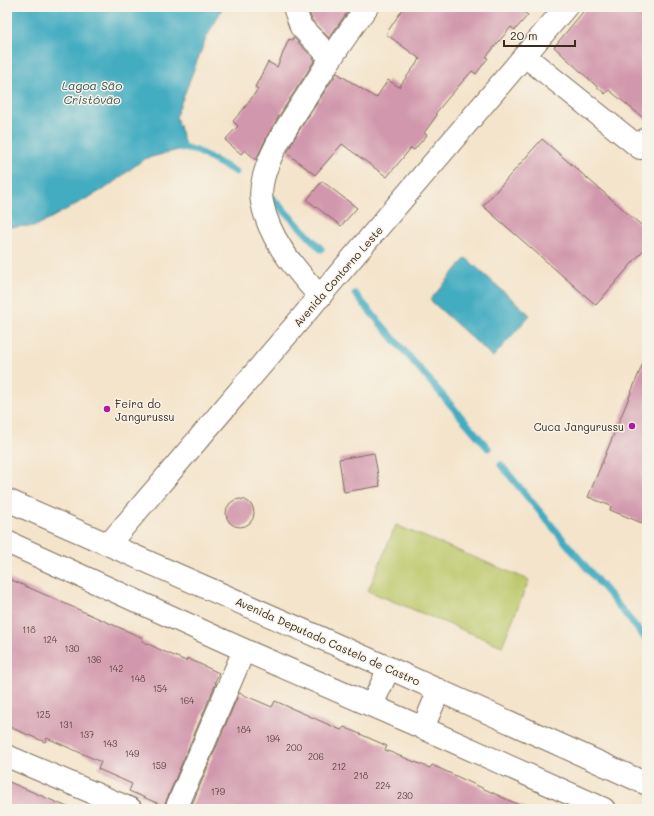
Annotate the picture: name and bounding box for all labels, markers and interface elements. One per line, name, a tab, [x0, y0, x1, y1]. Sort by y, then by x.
scale bar	[504, 22, 575, 48]
text: 20 m	[510, 27, 538, 43]
water label: Lagoa São Cristóvão	[62, 77, 122, 107]
street label: Avenida Contorno Leste	[290, 222, 386, 330]
place label: Feira do Jangurussu	[115, 396, 175, 424]
marker: Feira do Jangurussu	[102, 404, 112, 414]
place label: Cuca Jangurussu	[534, 419, 624, 434]
marker: Cuca Jangurussu	[627, 421, 637, 431]
street label: Avenida Deputado Castelo de Castro	[233, 593, 423, 689]
house number: 118	[22, 624, 36, 635]
house number: 124	[43, 634, 58, 645]
house number: 130	[65, 643, 80, 654]
house number: 136	[87, 654, 101, 665]
house number: 142	[109, 663, 123, 674]
house number: 148	[131, 673, 146, 684]
house number: 154	[153, 683, 168, 694]
house number: 164	[180, 695, 195, 706]
house number: 125	[36, 709, 50, 720]
house number: 131	[59, 719, 73, 730]
house number: 184	[237, 724, 252, 735]
house number: 137	[80, 729, 94, 740]
house number: 194	[266, 733, 281, 744]
house number: 143	[103, 738, 117, 749]
house number: 200	[286, 742, 303, 753]
house number: 149	[125, 748, 140, 759]
house number: 206	[308, 751, 324, 762]
house number: 159	[152, 760, 167, 771]
house number: 212	[332, 761, 346, 772]
house number: 218	[354, 770, 369, 781]
house number: 224	[375, 780, 391, 791]
house number: 179	[211, 786, 226, 797]
house number: 230	[397, 790, 413, 801]

